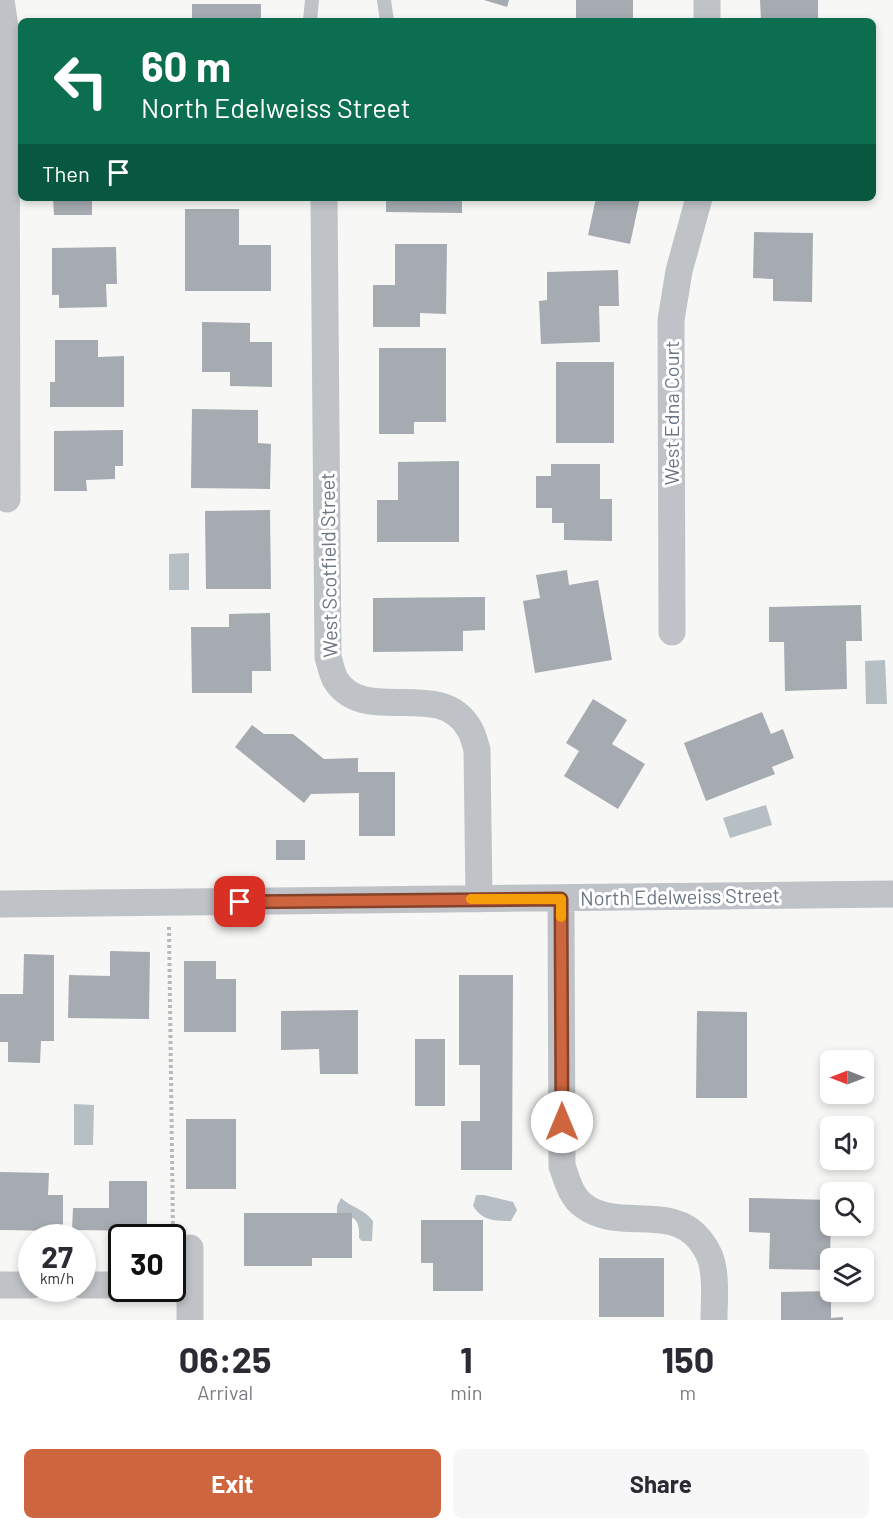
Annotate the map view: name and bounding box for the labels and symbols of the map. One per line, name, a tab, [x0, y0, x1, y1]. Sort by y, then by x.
street label: West Edna Court	[659, 341, 683, 485]
street label: West Scotfield Street	[314, 472, 342, 658]
pin	[214, 876, 265, 927]
street label: North Edelweiss Street	[580, 882, 780, 910]
north arrow	[820, 1050, 874, 1104]
position arrow	[530, 1090, 594, 1154]
speed limit sign: 30	[108, 1224, 186, 1302]

